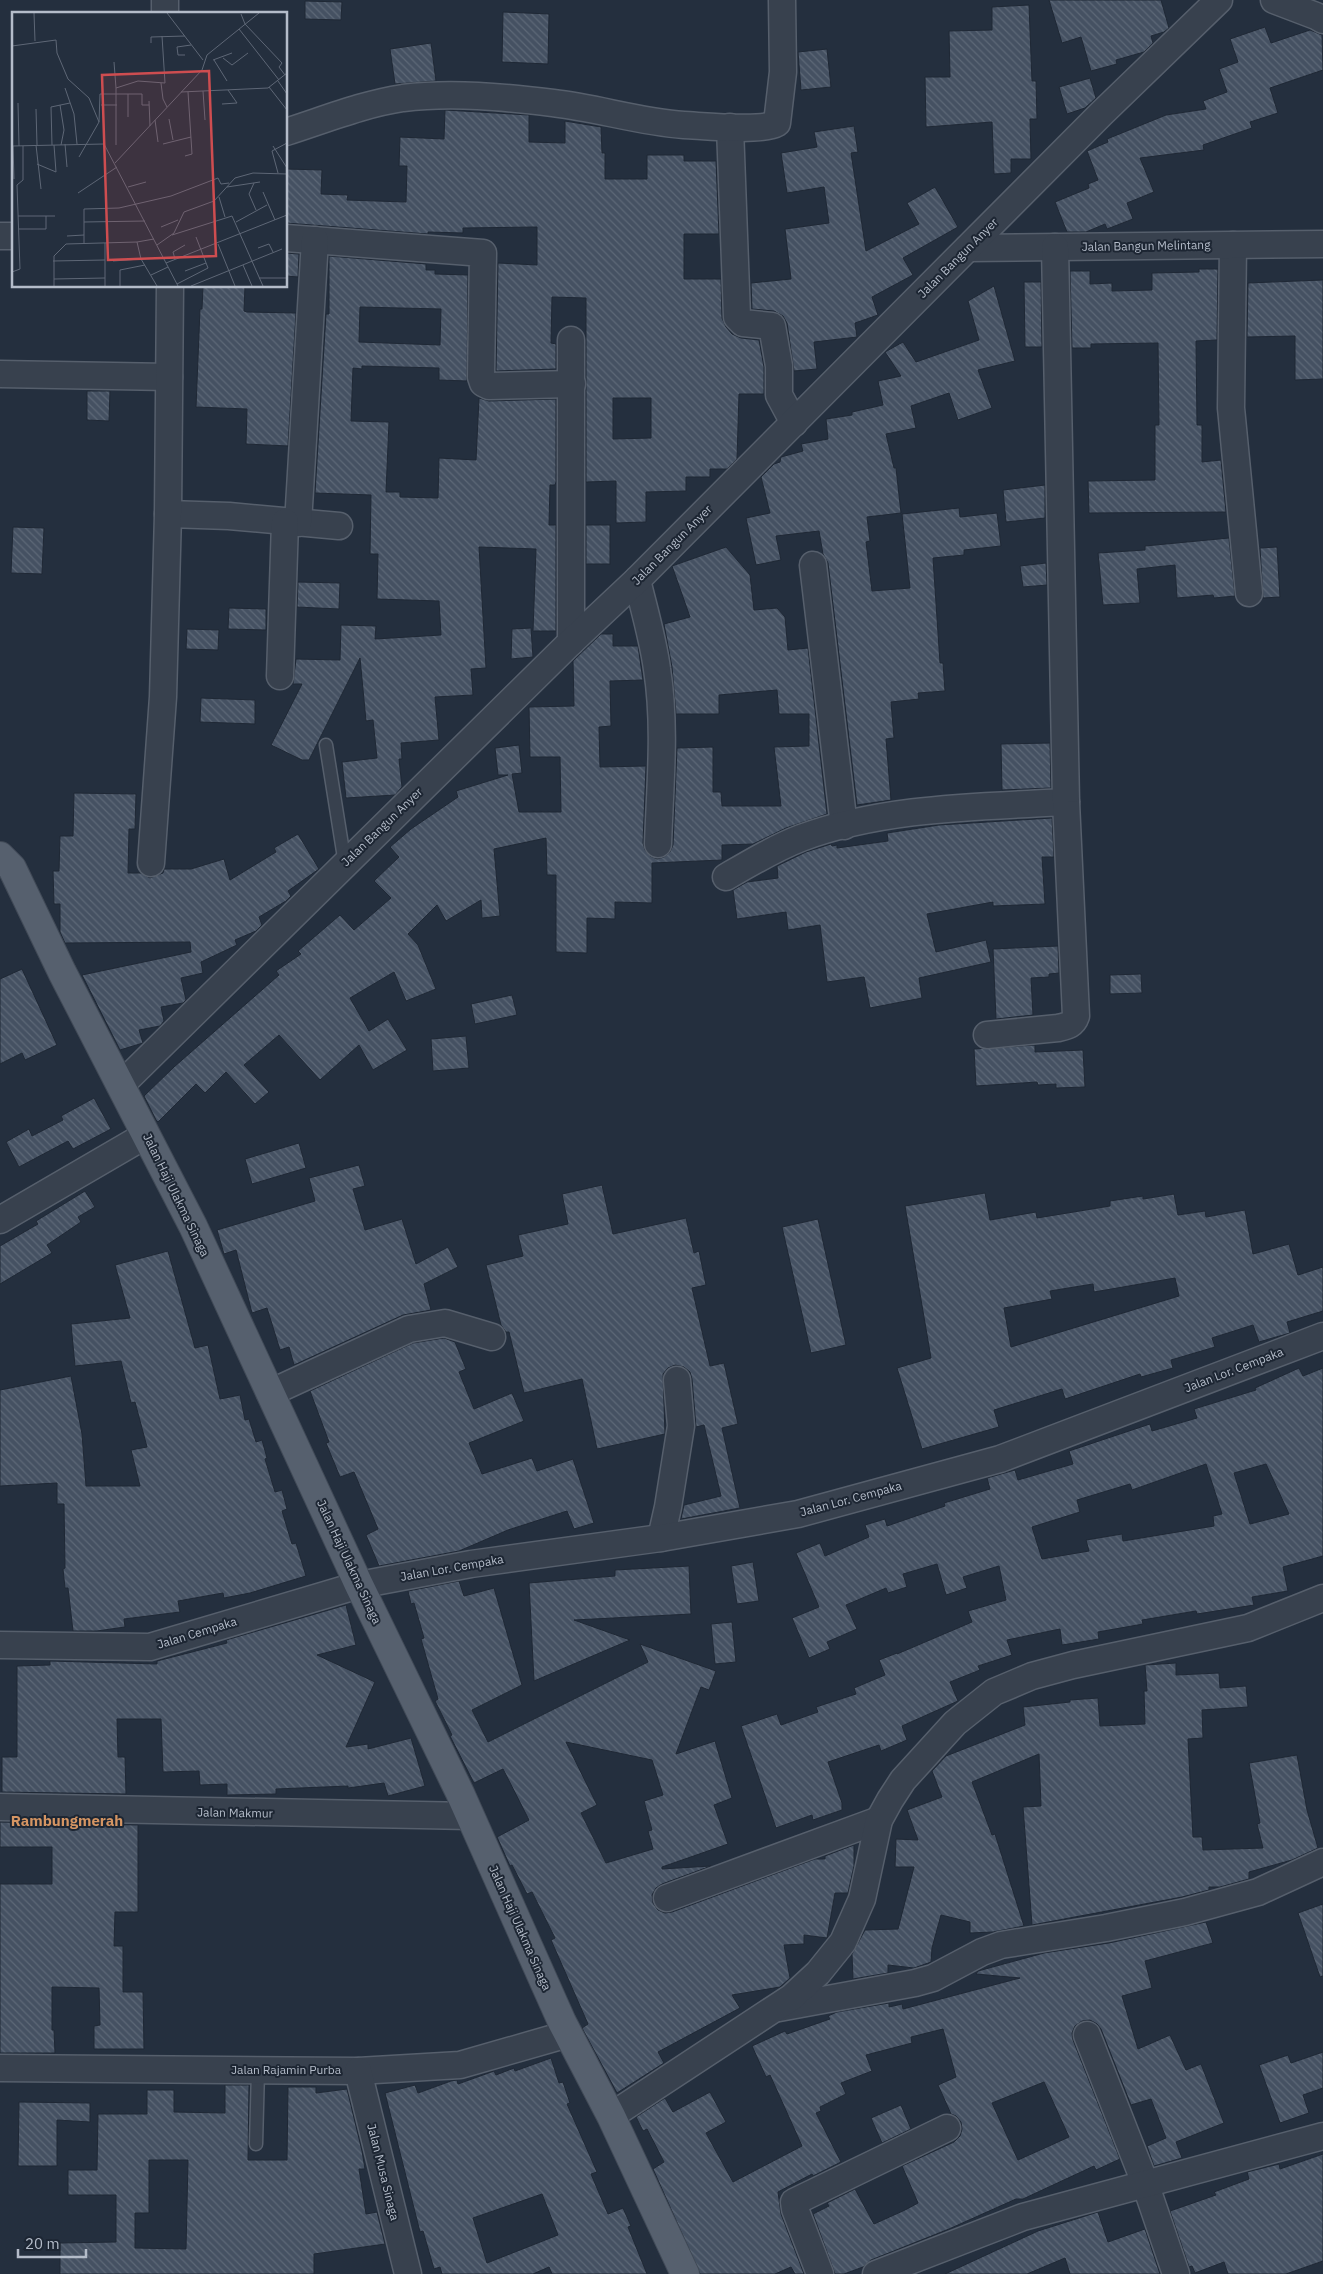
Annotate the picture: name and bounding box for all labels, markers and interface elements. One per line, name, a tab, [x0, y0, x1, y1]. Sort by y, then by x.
inset map	[12, 12, 288, 288]
street label: Jalan Bangun Anyer	[915, 214, 1001, 301]
street label: Jalan Bangun Melintang	[1081, 237, 1211, 254]
street label: Jalan Bangun Anyer	[629, 501, 715, 588]
street label: Jalan Bangun Anyer	[338, 784, 426, 869]
street label: Jalan Haji Ulakma Sinaga	[140, 1131, 213, 1259]
street label: Jalan Lor. Cempaka	[1182, 1344, 1286, 1395]
street label: Jalan Lor. Cempaka	[798, 1478, 904, 1519]
street label: Jalan Haji Ulakma Sinaga	[314, 1497, 385, 1627]
street label: Jalan Lor. Cempaka	[399, 1551, 505, 1584]
street label: Jalan Cempaka	[155, 1613, 239, 1652]
street label: Jalan Makmur	[197, 1804, 274, 1821]
district label: Rambungmerah	[11, 1811, 123, 1830]
street label: Jalan Haji Ulakma Sinaga	[486, 1863, 555, 1993]
street label: Jalan Rajamin Purba	[231, 2062, 342, 2077]
street label: Jalan Musa Sinaga	[364, 2122, 403, 2222]
scale bar	[18, 2226, 85, 2258]
text: 20 m	[25, 2234, 60, 2253]

